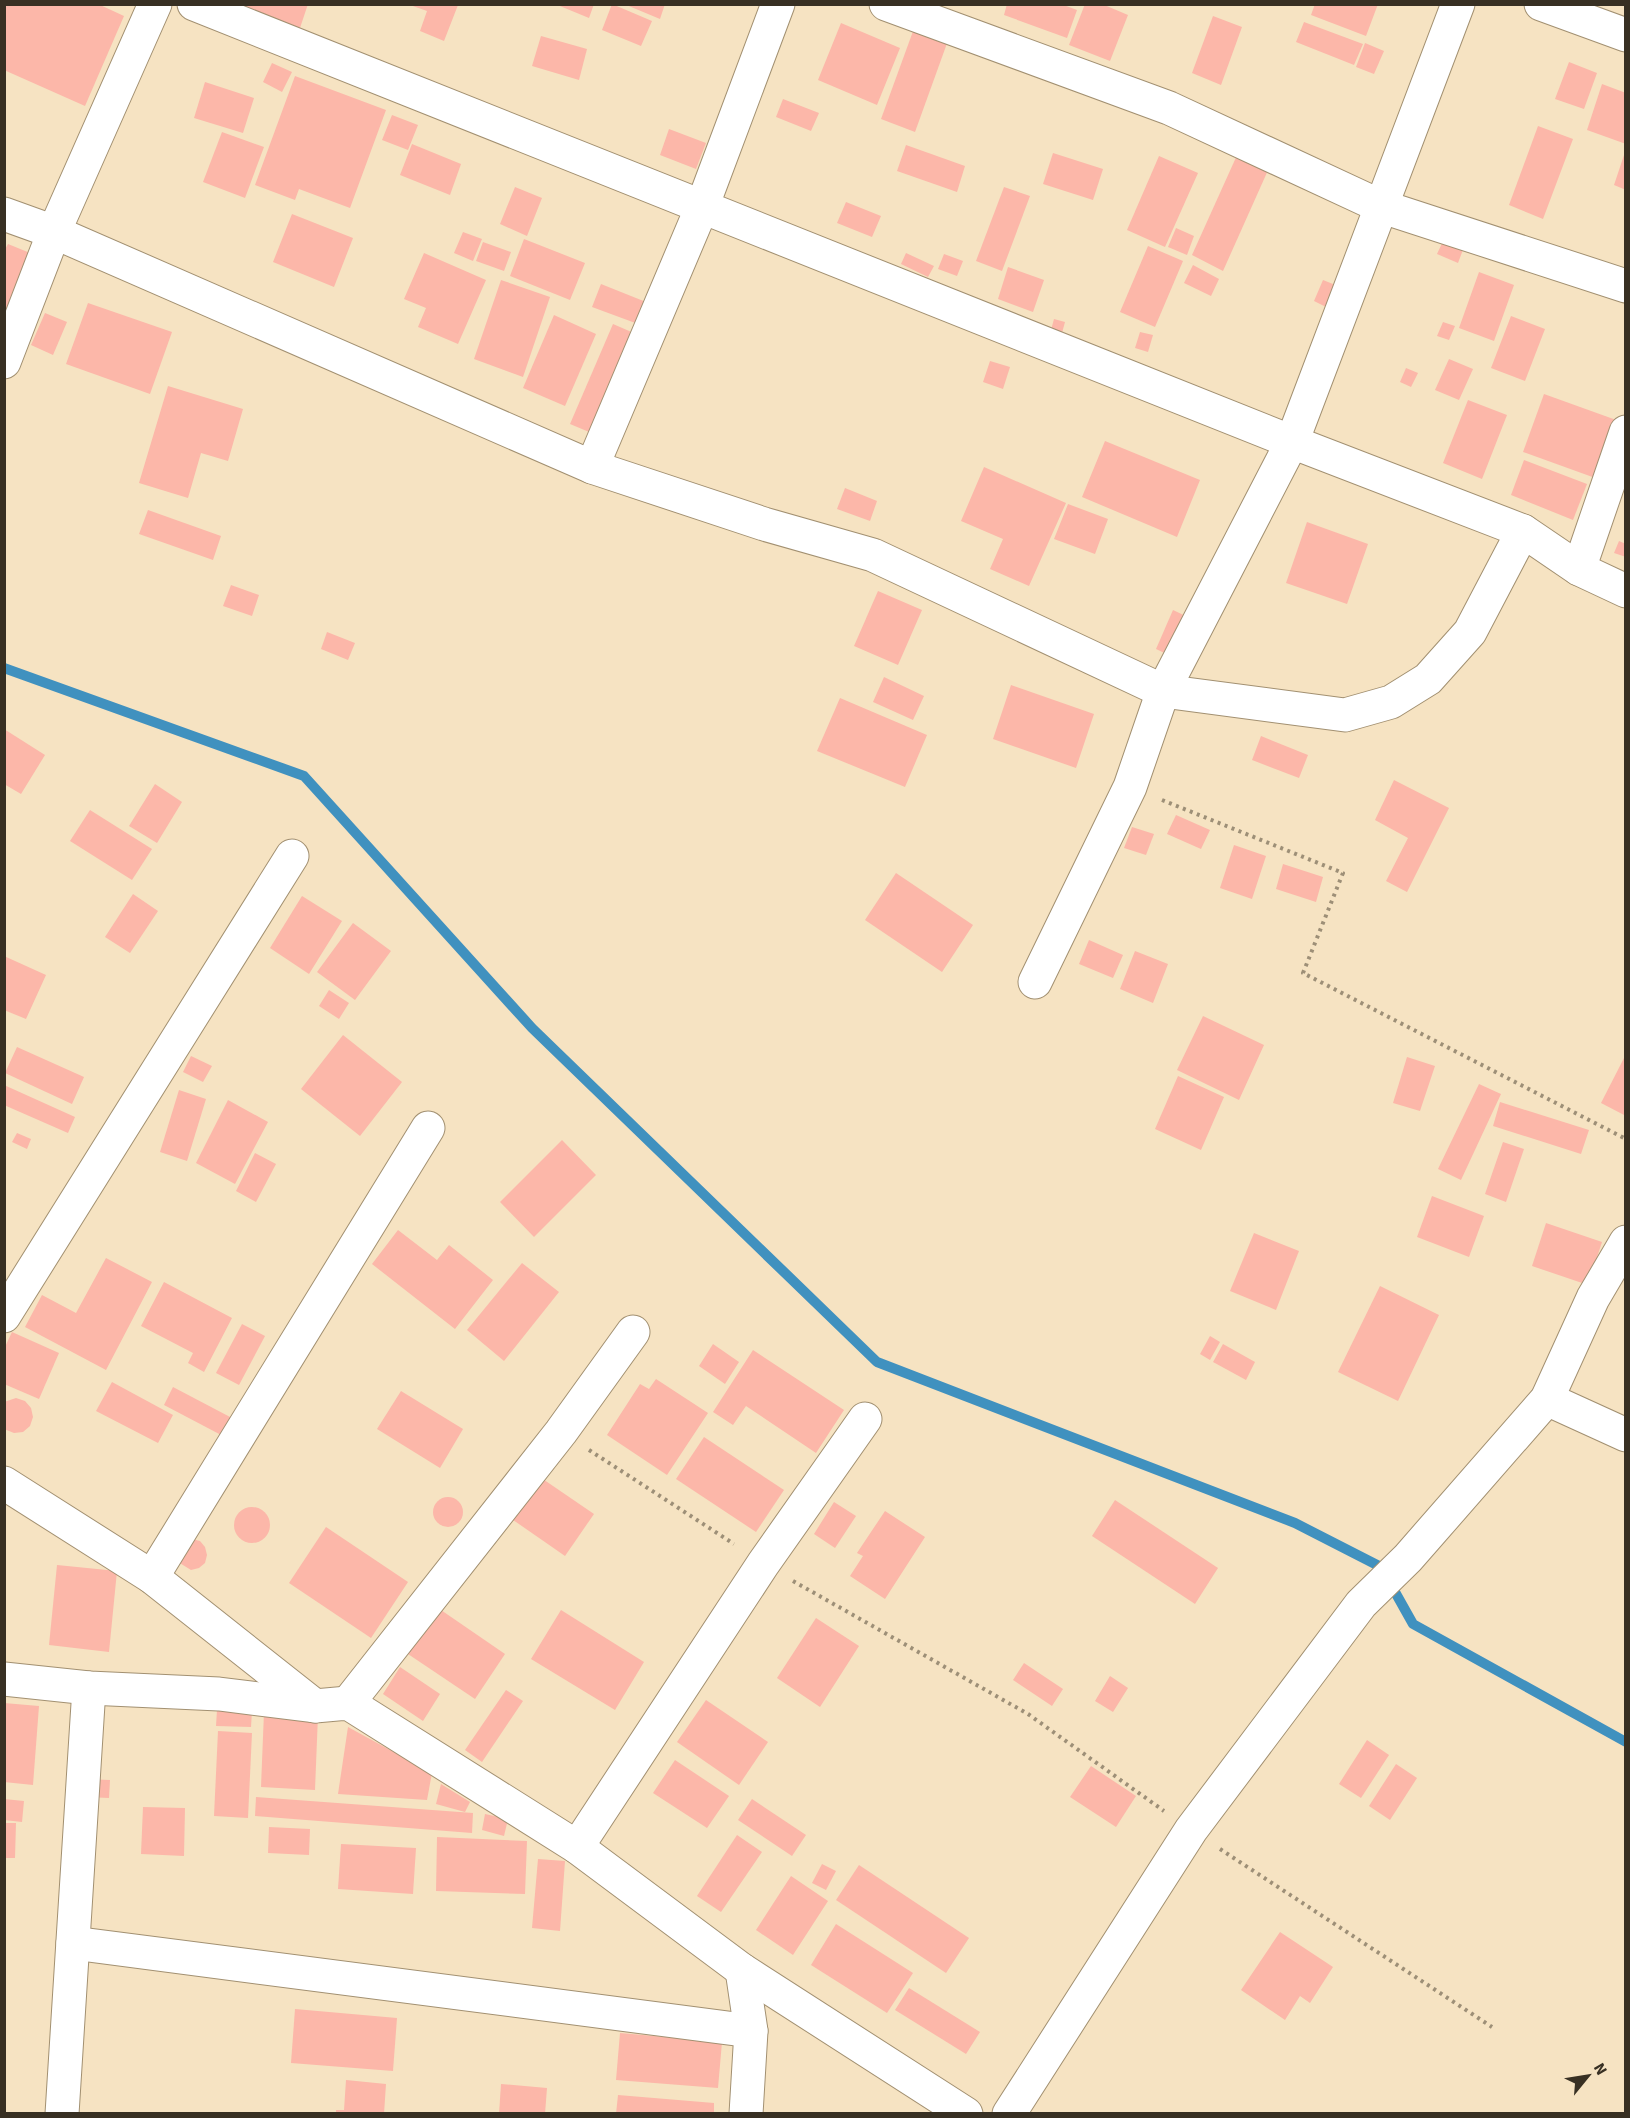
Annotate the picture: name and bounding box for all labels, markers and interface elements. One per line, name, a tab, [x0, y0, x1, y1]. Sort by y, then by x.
north arrow	[1558, 2046, 1618, 2106]
text: N	[1588, 2059, 1612, 2079]

